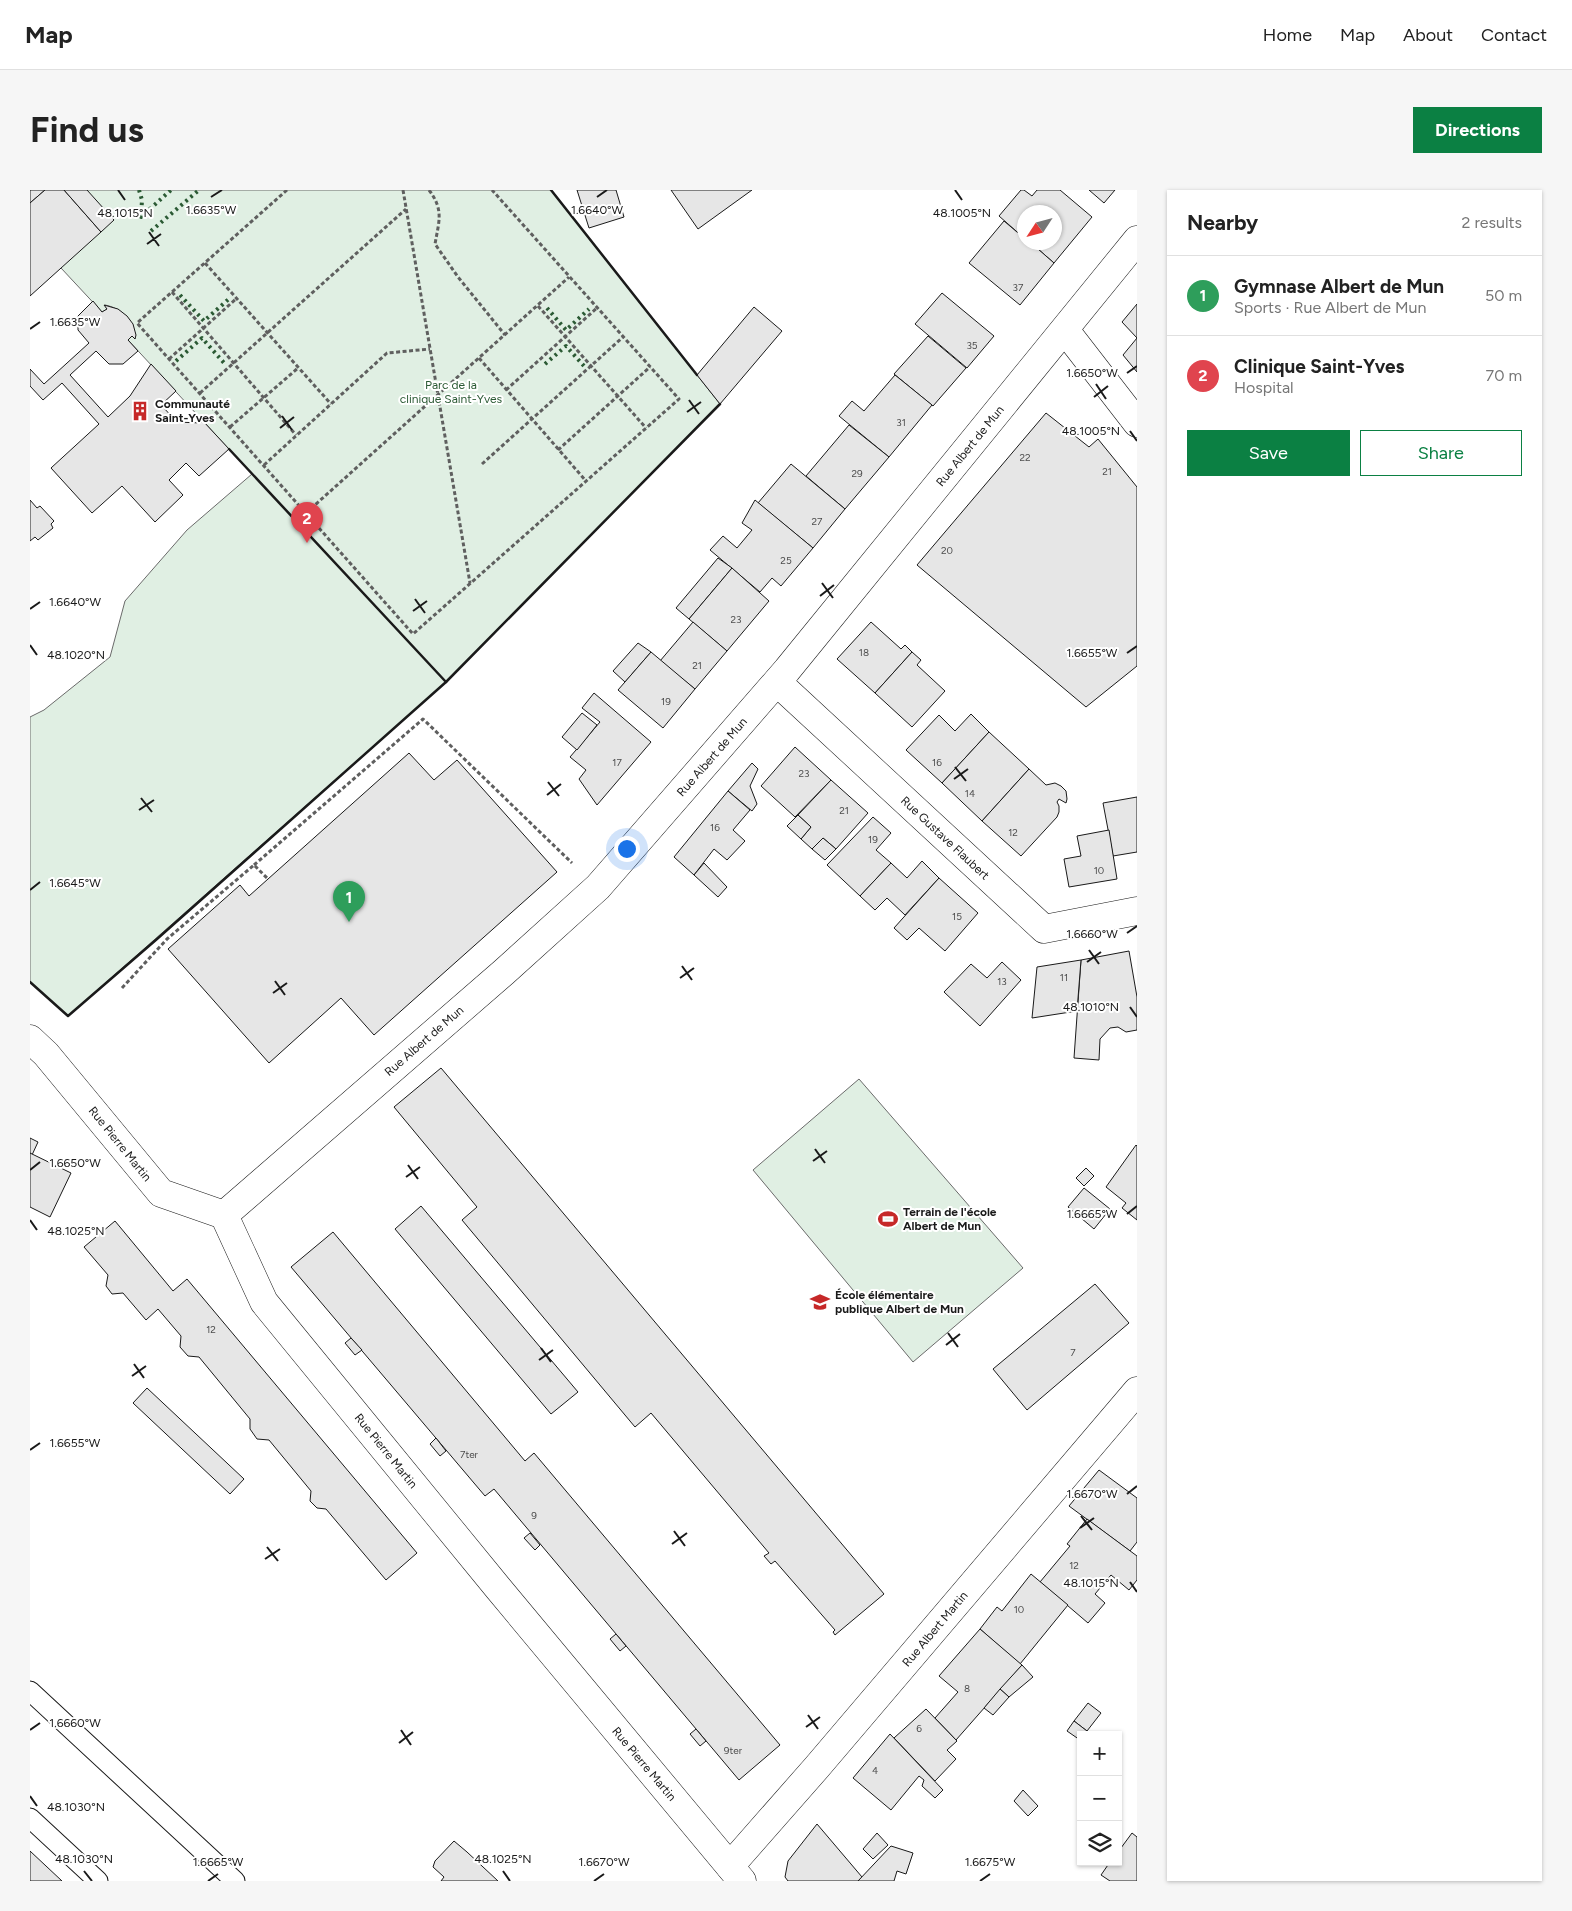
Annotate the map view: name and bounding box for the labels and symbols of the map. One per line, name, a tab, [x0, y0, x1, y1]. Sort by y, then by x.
text: 1.6635°W	[186, 203, 237, 217]
text: 1.6640°W	[571, 203, 624, 217]
north arrow	[1017, 205, 1062, 250]
text: 48.1015°N	[97, 206, 153, 220]
text: 48.1005°N	[933, 206, 991, 220]
house number: 37	[1013, 281, 1024, 294]
text: 1.6635°W	[50, 315, 101, 329]
house number: 35	[966, 339, 978, 352]
text: 1.6650°W	[1066, 366, 1118, 380]
park label: Parc de la clinique Saint-Yves	[400, 378, 503, 406]
place label: Communauté Saint-Yves	[155, 397, 230, 425]
building icon: Communauté Saint-Yves	[129, 400, 151, 422]
street label: Rue Albert de Mun	[933, 403, 1007, 489]
house number: 31	[896, 416, 906, 429]
text: 48.1005°N	[1062, 424, 1120, 438]
house number: 22	[1019, 451, 1031, 464]
house number: 21	[1102, 465, 1112, 478]
house number: 29	[851, 467, 863, 480]
pin: 2	[291, 502, 323, 543]
house number: 27	[812, 515, 823, 528]
house number: 20	[941, 544, 953, 557]
house number: 25	[780, 554, 792, 567]
text: 1.6640°W	[49, 595, 102, 609]
house number: 23	[730, 613, 742, 626]
house number: 18	[859, 646, 869, 659]
text: 1.6655°W	[1067, 646, 1118, 660]
text: 48.1020°N	[47, 648, 105, 662]
house number: 21	[692, 659, 702, 672]
house number: 19	[661, 695, 671, 708]
street label: Rue Albert de Mun	[674, 715, 750, 799]
house number: 17	[612, 756, 622, 769]
house number: 16	[932, 756, 942, 769]
house number: 23	[798, 767, 810, 780]
house number: 14	[965, 787, 975, 800]
street label: Rue Gustave Flaubert	[898, 794, 992, 883]
house number: 21	[839, 804, 849, 817]
house number: 16	[710, 821, 720, 834]
house number: 12	[1008, 826, 1018, 839]
house number: 19	[868, 833, 878, 846]
your location	[614, 836, 640, 862]
house number: 10	[1094, 864, 1104, 877]
text: 1.6645°W	[49, 876, 101, 890]
pin: 1	[333, 881, 365, 922]
house number: 15	[952, 910, 962, 923]
text: 1.6660°W	[1066, 927, 1118, 941]
house number: 11	[1060, 971, 1068, 984]
house number: 13	[997, 975, 1007, 988]
text: 48.1010°N	[1063, 1000, 1119, 1014]
street label: Rue Albert de Mun	[382, 1003, 466, 1079]
street label: Rue Pierre Martin	[86, 1104, 155, 1184]
text: 1.6650°W	[49, 1156, 101, 1170]
place label: Terrain de l'école Albert de Mun	[903, 1205, 997, 1233]
text: 1.6665°W	[1067, 1207, 1118, 1221]
sports icon: Terrain de l'école Albert de Mun	[877, 1208, 899, 1230]
text: 48.1025°N	[47, 1224, 105, 1238]
place label: École élémentaire publique Albert de Mun	[835, 1288, 964, 1316]
school or university icon: École élémentaire publique Albert de Mun	[809, 1291, 831, 1313]
house number: 12	[206, 1323, 216, 1336]
house number: 7	[1070, 1346, 1076, 1359]
street label: Rue Pierre Martin	[352, 1411, 421, 1491]
text: 1.6655°W	[50, 1436, 101, 1450]
house number: 7ter	[460, 1448, 479, 1461]
text: 1.6670°W	[1066, 1487, 1118, 1501]
house number: 9	[531, 1509, 537, 1522]
house number: 12	[1069, 1559, 1079, 1572]
text: 48.1015°N	[1063, 1576, 1119, 1590]
street label: Rue Albert Martin	[899, 1588, 971, 1669]
house number: 10	[1014, 1603, 1024, 1616]
house number: 8	[964, 1682, 970, 1695]
text: 1.6660°W	[49, 1716, 101, 1730]
house number: 6	[916, 1722, 922, 1735]
street label: Rue Pierre Martin	[609, 1724, 679, 1804]
house number: 9ter	[724, 1744, 743, 1757]
house number: 4	[872, 1764, 878, 1777]
text: 48.1030°N	[47, 1800, 105, 1814]
text: 48.1030°N	[55, 1852, 113, 1866]
text: 48.1025°N	[474, 1852, 532, 1866]
text: 1.6665°W	[193, 1855, 244, 1869]
text: 1.6670°W	[578, 1855, 630, 1869]
text: 1.6675°W	[965, 1855, 1016, 1869]

